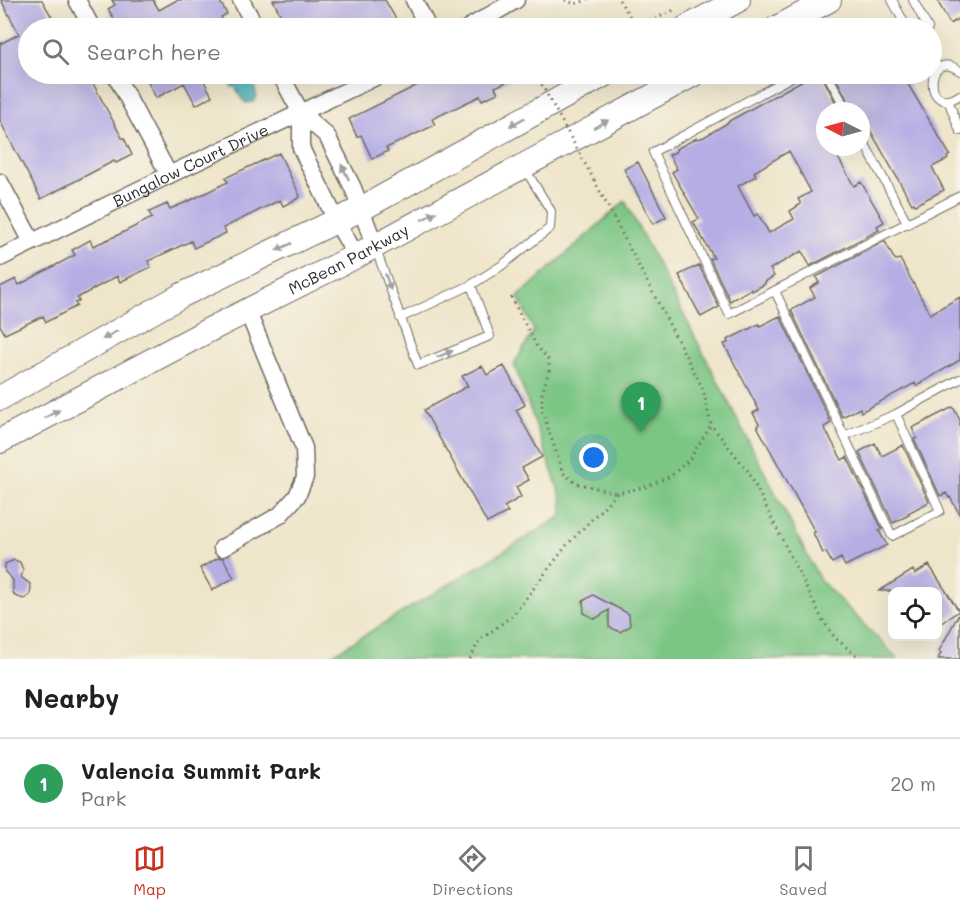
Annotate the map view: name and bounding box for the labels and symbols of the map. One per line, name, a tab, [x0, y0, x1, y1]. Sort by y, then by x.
north arrow	[816, 102, 870, 156]
one-way arrow	[508, 117, 525, 127]
street label: Bungalow Court Drive	[109, 118, 272, 211]
one-way arrow	[592, 119, 609, 129]
one-way arrow	[340, 163, 350, 180]
one-way arrow	[421, 211, 438, 221]
street label: McBean Parkway	[284, 219, 412, 299]
one-way arrow	[275, 242, 292, 251]
one-way arrow	[383, 273, 393, 291]
one-way arrow	[101, 330, 118, 340]
one-way arrow	[436, 349, 454, 358]
pin: 1	[622, 382, 660, 432]
one-way arrow	[43, 409, 60, 419]
your location	[579, 443, 608, 472]

